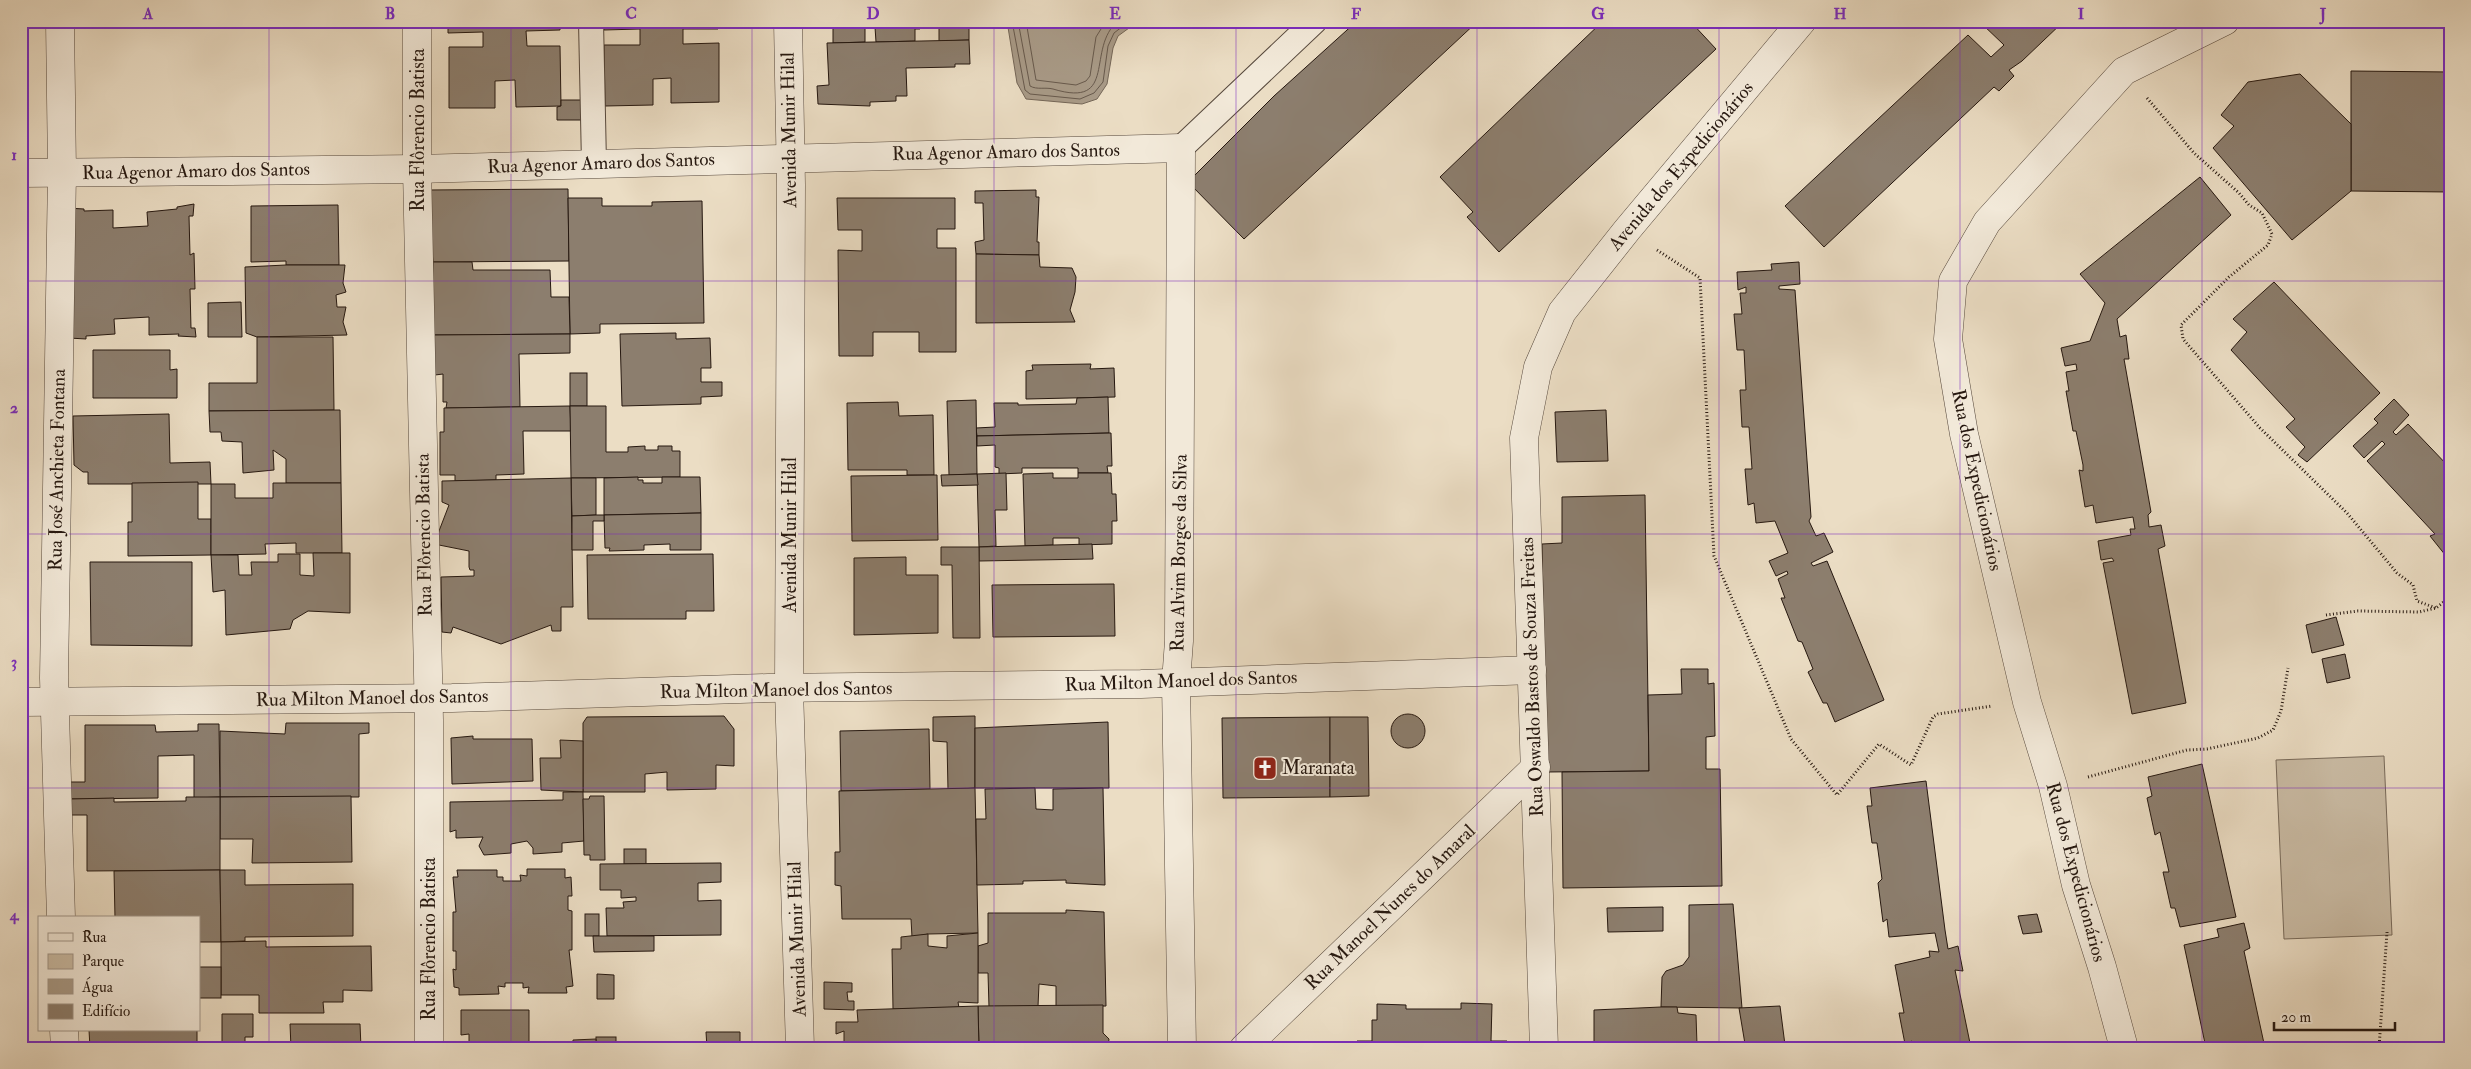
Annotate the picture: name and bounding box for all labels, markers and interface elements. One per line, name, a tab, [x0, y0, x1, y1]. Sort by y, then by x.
text: A	[142, 4, 154, 24]
text: B	[385, 4, 395, 24]
text: C	[625, 4, 637, 24]
text: D	[866, 4, 880, 24]
text: E	[1109, 4, 1121, 24]
text: F	[1351, 4, 1361, 24]
text: G	[1591, 4, 1605, 24]
text: H	[1833, 4, 1847, 24]
text: I	[2078, 4, 2085, 24]
text: J	[2319, 4, 2327, 25]
street label: Rua Flôrencio Batista	[406, 48, 430, 212]
street label: Avenida Munir Hilal	[776, 52, 802, 209]
street label: Avenida dos Expedicionários	[1603, 76, 1760, 257]
street label: Rua Agenor Amaro dos Santos	[892, 138, 1120, 166]
text: 1	[11, 145, 17, 165]
street label: Rua Agenor Amaro dos Santos	[487, 147, 715, 179]
street label: Rua Agenor Amaro dos Santos	[82, 157, 310, 185]
street label: Rua José Anchieta Fontana	[43, 369, 71, 571]
street label: Rua dos Expedicionários	[1945, 387, 2008, 573]
text: 2	[10, 398, 18, 418]
street label: Rua Flôrencio Batista	[411, 453, 437, 617]
street label: Rua Alvim Borges da Silva	[1165, 454, 1193, 652]
street label: Avenida Munir Hilal	[778, 457, 802, 614]
street label: Rua Oswaldo Bastos de Souza Freitas	[1515, 537, 1549, 817]
text: 3	[11, 652, 17, 672]
street label: Rua Milton Manoel dos Santos	[1064, 665, 1298, 697]
street label: Rua Milton Manoel dos Santos	[659, 676, 893, 704]
street label: Rua Milton Manoel dos Santos	[255, 684, 489, 712]
church icon: Maranata	[1252, 755, 1278, 781]
place label: Maranata	[1282, 756, 1355, 780]
street label: Rua dos Expedicionários	[2039, 779, 2112, 965]
street label: Rua Manoel Nunes do Amaral	[1300, 819, 1481, 995]
street label: Rua Flôrencio Batista	[417, 857, 441, 1021]
street label: Avenida Munir Hilal	[782, 861, 812, 1018]
text: 4	[9, 905, 20, 925]
legend	[38, 916, 200, 1032]
text: Rua	[82, 928, 107, 947]
text: Parque	[82, 952, 124, 971]
text: Água	[81, 976, 114, 997]
scale bar	[2274, 999, 2395, 1031]
text: Edifício	[82, 1002, 130, 1021]
text: 20 m	[2281, 1008, 2311, 1027]

